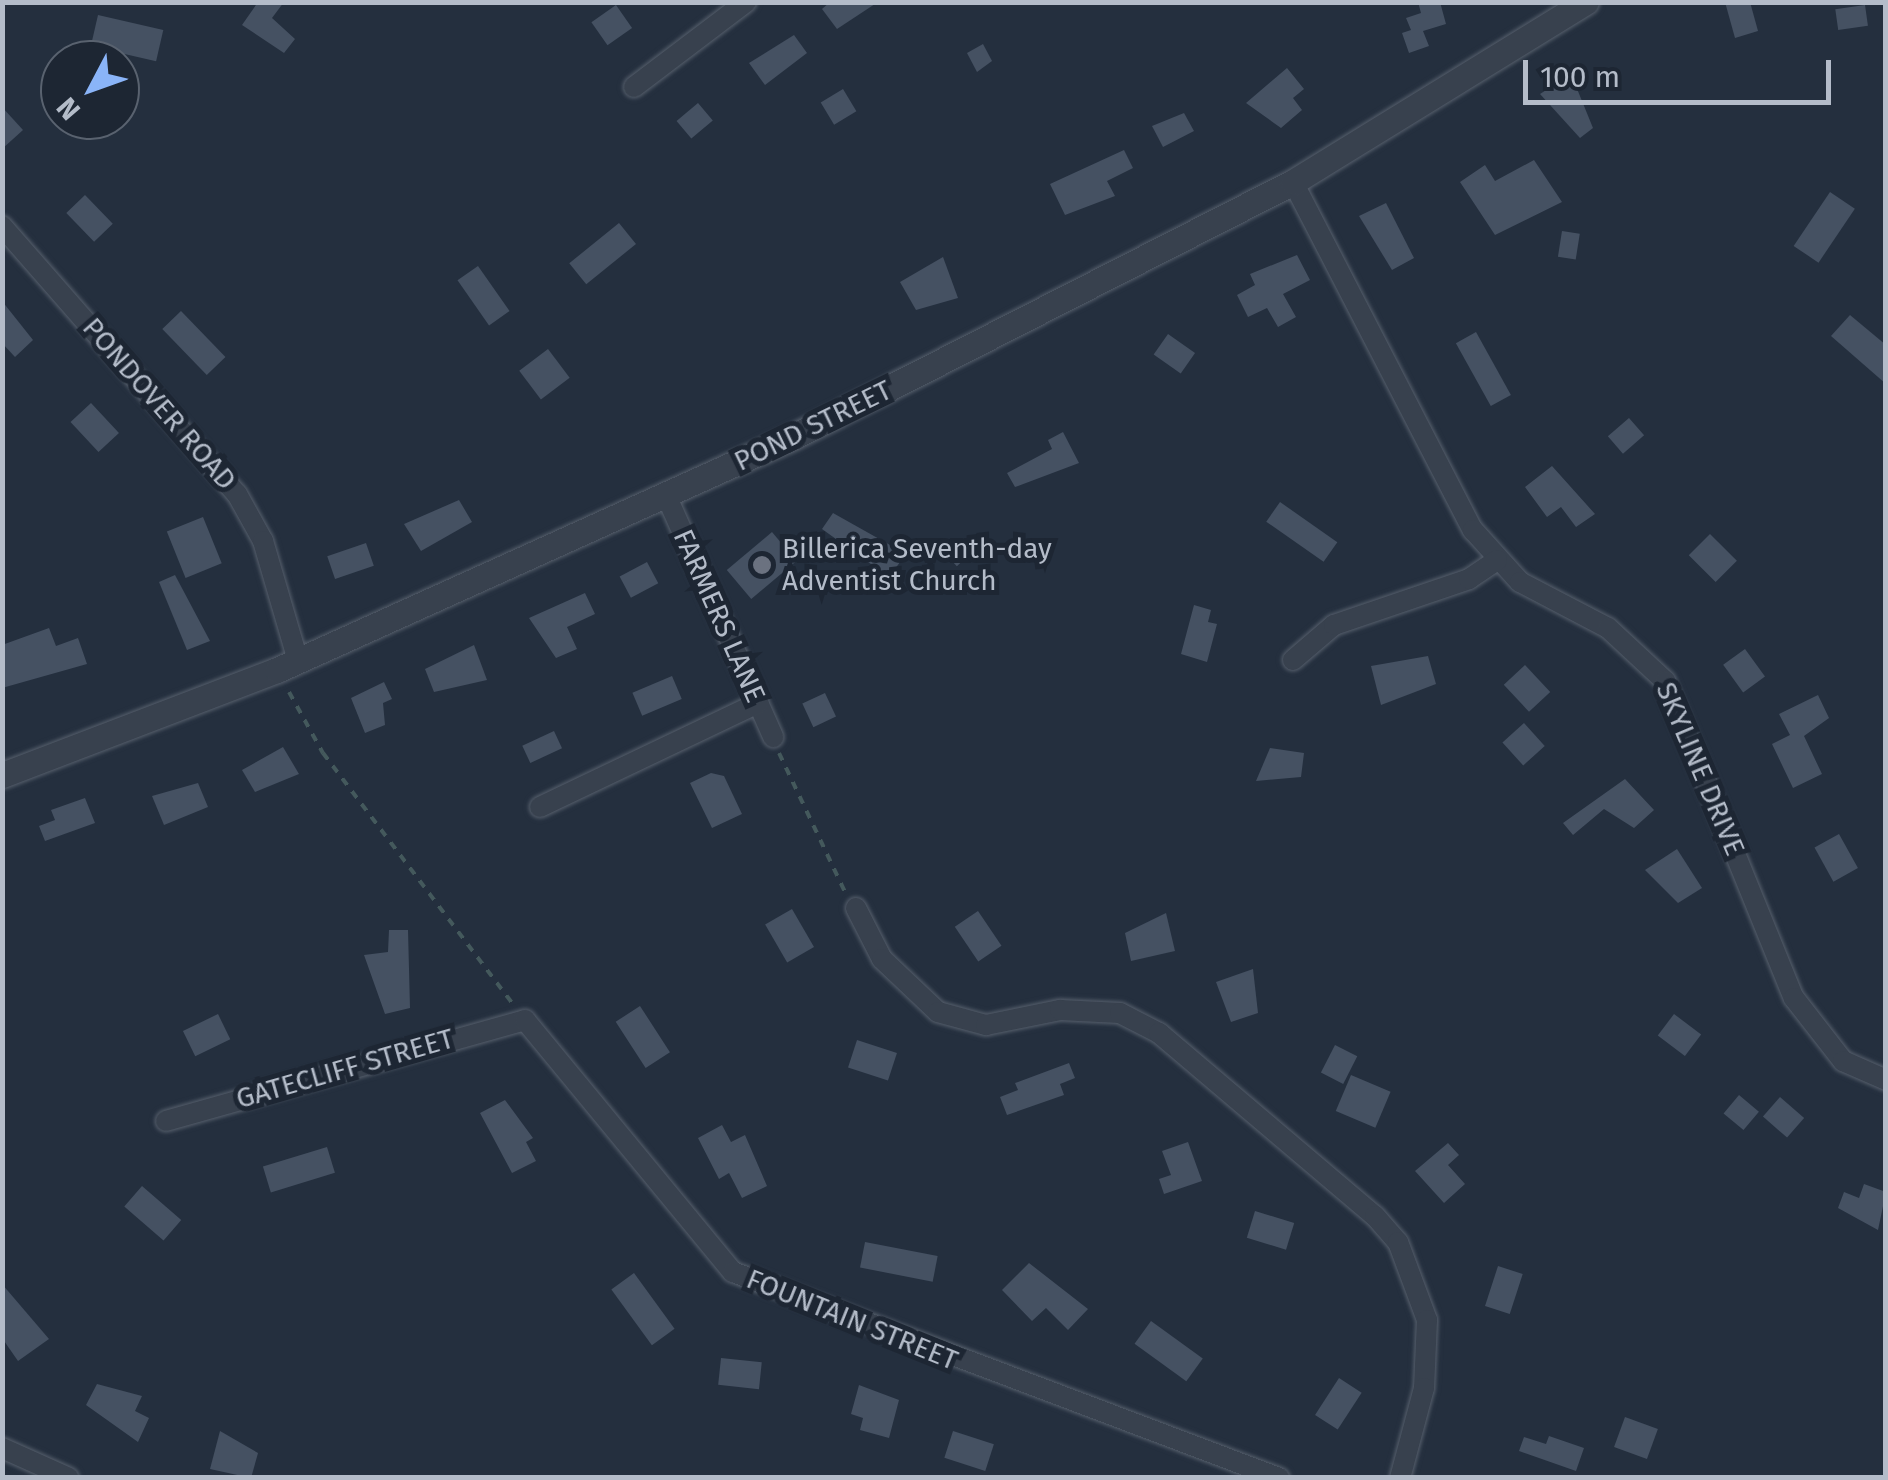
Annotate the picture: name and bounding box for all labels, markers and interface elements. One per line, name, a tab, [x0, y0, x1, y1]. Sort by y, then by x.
north arrow	[40, 40, 140, 140]
scale bar	[1528, 40, 1836, 102]
text: 100 m	[1540, 59, 1620, 95]
text: N	[50, 91, 87, 127]
street label: PONDOVER ROAD	[75, 311, 243, 497]
street label: POND STREET	[729, 373, 897, 479]
street label: FARMERS LANE	[666, 524, 772, 708]
place label: Billerica Seventh-day Adventist Church	[782, 532, 1052, 598]
marker: Billerica Seventh-day Adventist Church	[751, 554, 773, 576]
street label: SKYLINE DRIVE	[1648, 677, 1752, 861]
street label: GATECLIFF STREET	[232, 1022, 458, 1116]
street label: FOUNTAIN STREET	[742, 1262, 962, 1378]

